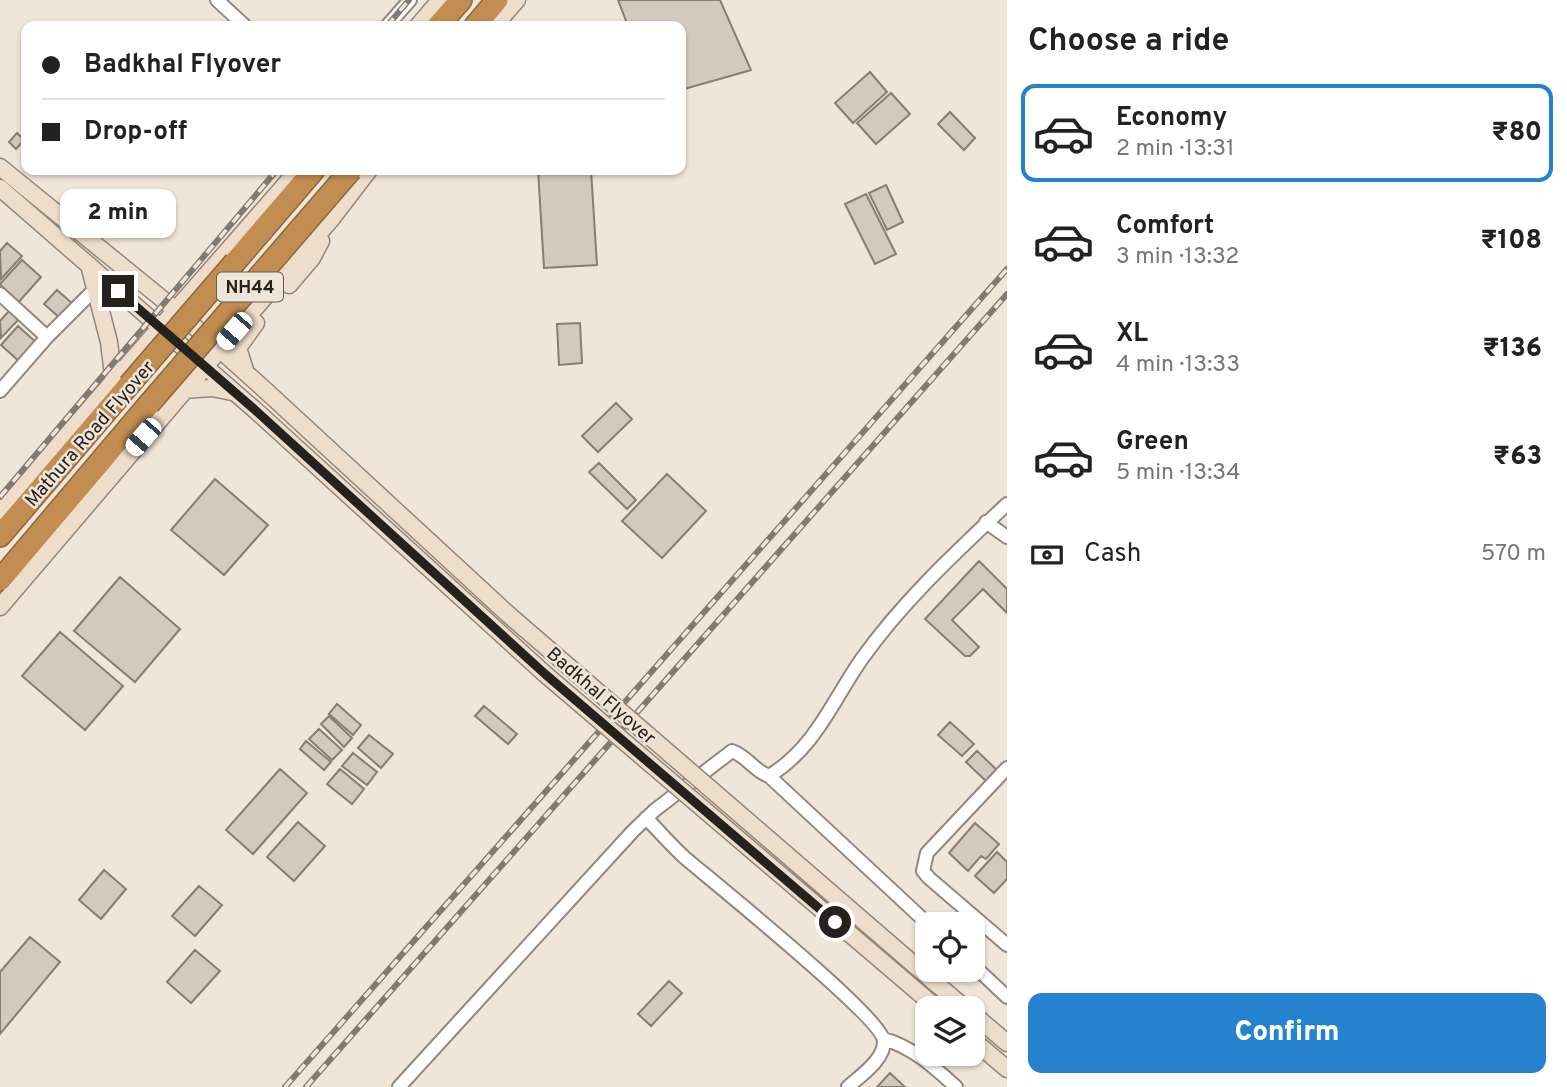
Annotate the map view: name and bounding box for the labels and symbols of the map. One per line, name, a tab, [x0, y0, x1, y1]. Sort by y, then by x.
callout: 2 min	[60, 190, 176, 238]
road number: NH44	[217, 272, 283, 302]
route end	[102, 275, 134, 307]
car	[213, 308, 256, 354]
street label: Mathura Road Flyover	[20, 356, 161, 512]
car	[122, 414, 165, 460]
street label: Badkhal Flyover	[541, 642, 661, 751]
route start	[819, 906, 851, 938]

